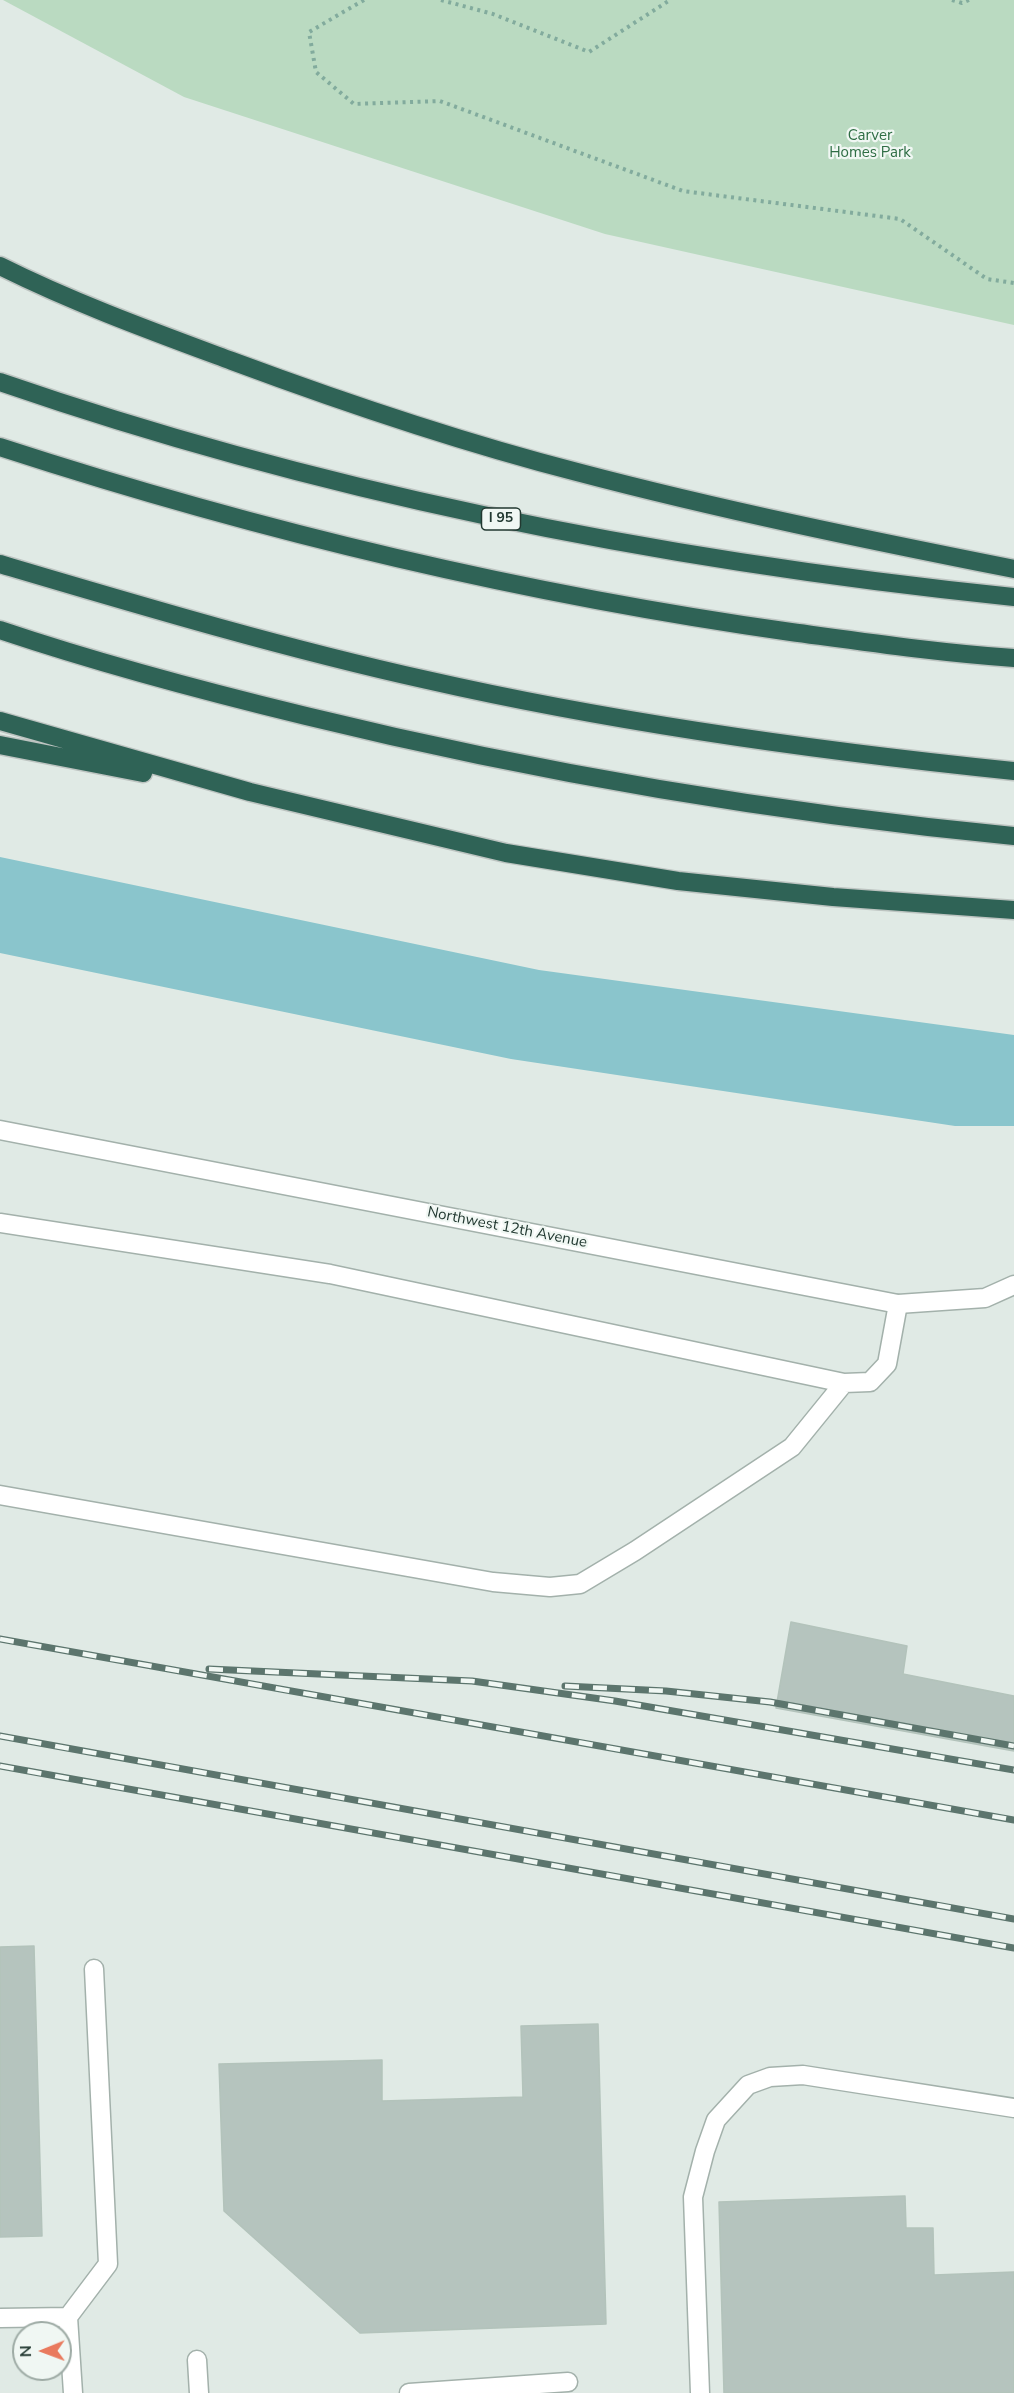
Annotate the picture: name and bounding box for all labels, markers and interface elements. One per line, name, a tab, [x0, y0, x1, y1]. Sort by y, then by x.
park label: Carver Homes Park	[829, 127, 911, 162]
road number: I 95	[482, 508, 520, 530]
street label: Northwest 12th Avenue	[426, 1204, 588, 1252]
north arrow	[12, 2321, 72, 2381]
text: N	[15, 2345, 37, 2357]

